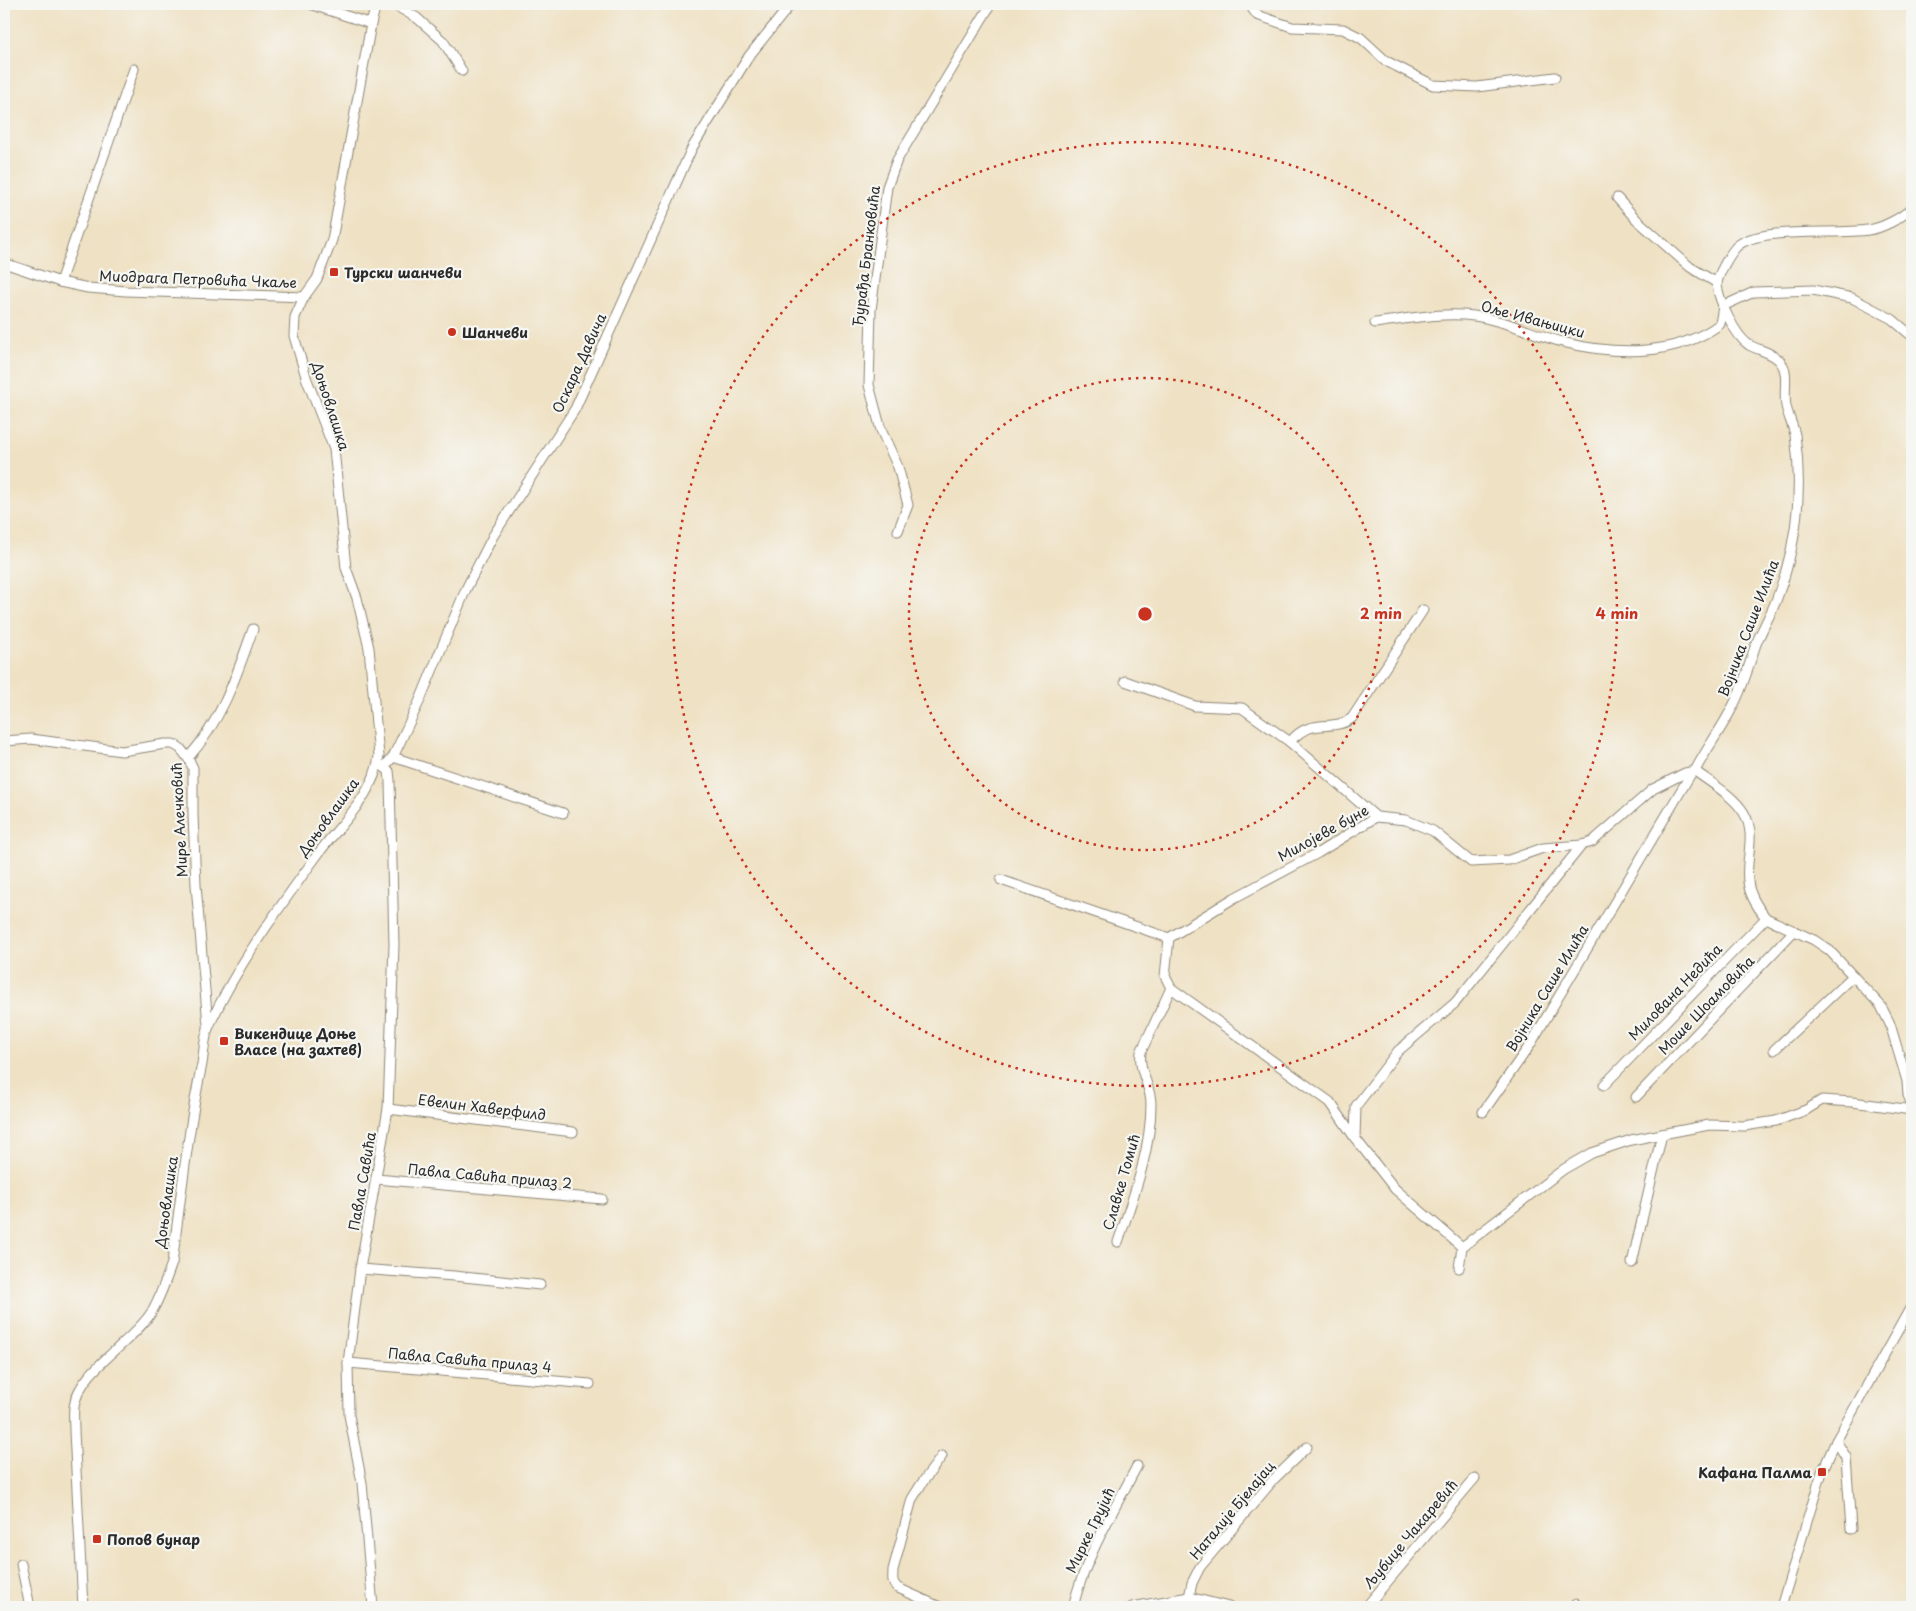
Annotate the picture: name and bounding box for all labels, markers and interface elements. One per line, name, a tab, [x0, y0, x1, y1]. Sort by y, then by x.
street label: Ђурађа Бранковића	[847, 184, 885, 328]
place label: Турски шанчеви	[344, 262, 462, 283]
street label: Миодрага Петровића Чкаље	[99, 265, 297, 293]
marker: Турски шанчеви	[328, 266, 340, 278]
street label: Оље Ивањицки	[1479, 295, 1587, 343]
street label: Оскара Давича	[547, 309, 611, 416]
place label: Шанчеви	[462, 322, 528, 343]
marker: Шанчеви	[446, 326, 458, 338]
street label: Доњовлашка	[306, 358, 355, 453]
street label: Војника Саше Илића	[1712, 556, 1784, 699]
text: 2 min	[1360, 601, 1402, 624]
text: 4 min	[1596, 601, 1638, 624]
centre of rings	[1136, 605, 1154, 623]
street label: Мире Алечковић	[166, 762, 192, 878]
street label: Доњовлашка	[292, 773, 364, 861]
street label: Милојеве буне	[1274, 799, 1373, 867]
street label: Војника Саше Илића	[1501, 920, 1593, 1056]
street label: Милована Недића	[1623, 939, 1727, 1045]
street label: Моше Шоамовића	[1653, 951, 1759, 1059]
place label: Викендице Доње Власе (на захтев)	[234, 1023, 362, 1060]
marker: Викендице Доње Власе (на захтев)	[218, 1035, 230, 1047]
street label: Евелин Хаверфилд	[417, 1089, 547, 1125]
street label: Павла Савића	[343, 1130, 381, 1232]
street label: Славке Томић	[1097, 1131, 1145, 1233]
street label: Доњовлашка	[149, 1155, 183, 1250]
street label: Павла Савића прилаз 2	[407, 1158, 573, 1194]
street label: Павла Савића прилаз 4	[387, 1342, 553, 1378]
street label: Наталије Бјелајац	[1184, 1456, 1280, 1564]
place label: Кафана Палма	[1698, 1462, 1812, 1483]
marker: Кафана Палма	[1816, 1466, 1828, 1478]
street label: Љубице Чакаревић	[1358, 1475, 1462, 1593]
street label: Мирке Грујић	[1060, 1484, 1120, 1576]
place label: Попов бунар	[107, 1529, 200, 1550]
marker: Попов бунар	[91, 1533, 103, 1545]

